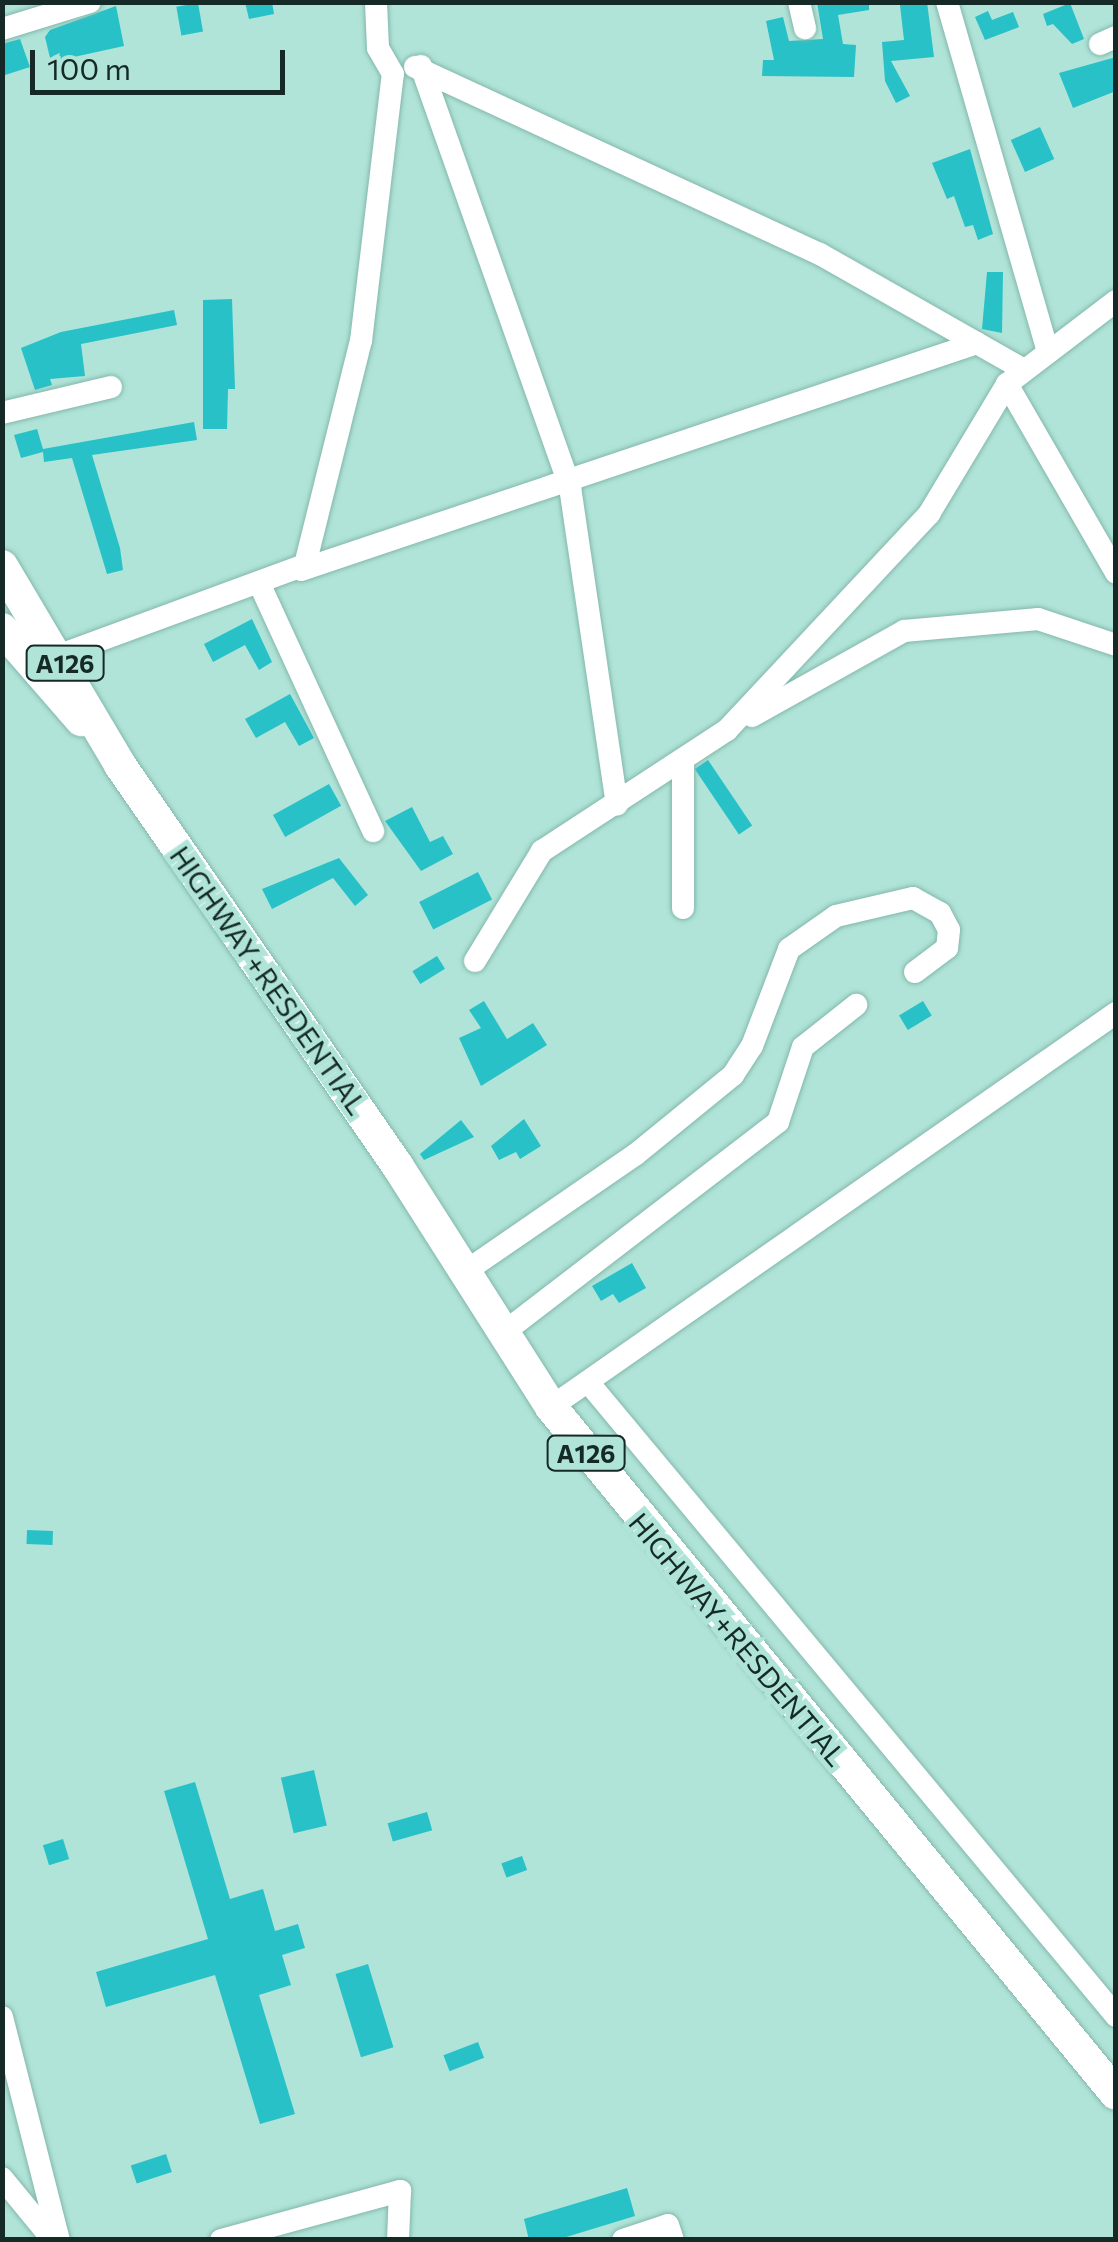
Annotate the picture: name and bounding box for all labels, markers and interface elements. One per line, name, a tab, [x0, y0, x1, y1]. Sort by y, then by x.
scale bar	[35, 30, 290, 92]
text: 100 m	[47, 49, 131, 86]
road number: A126	[25, 643, 105, 683]
street label: HIGHWAY+RESDENTIAL	[164, 839, 374, 1121]
road number: A126	[546, 1433, 626, 1473]
street label: HIGHWAY+RESDENTIAL	[622, 1506, 854, 1772]

